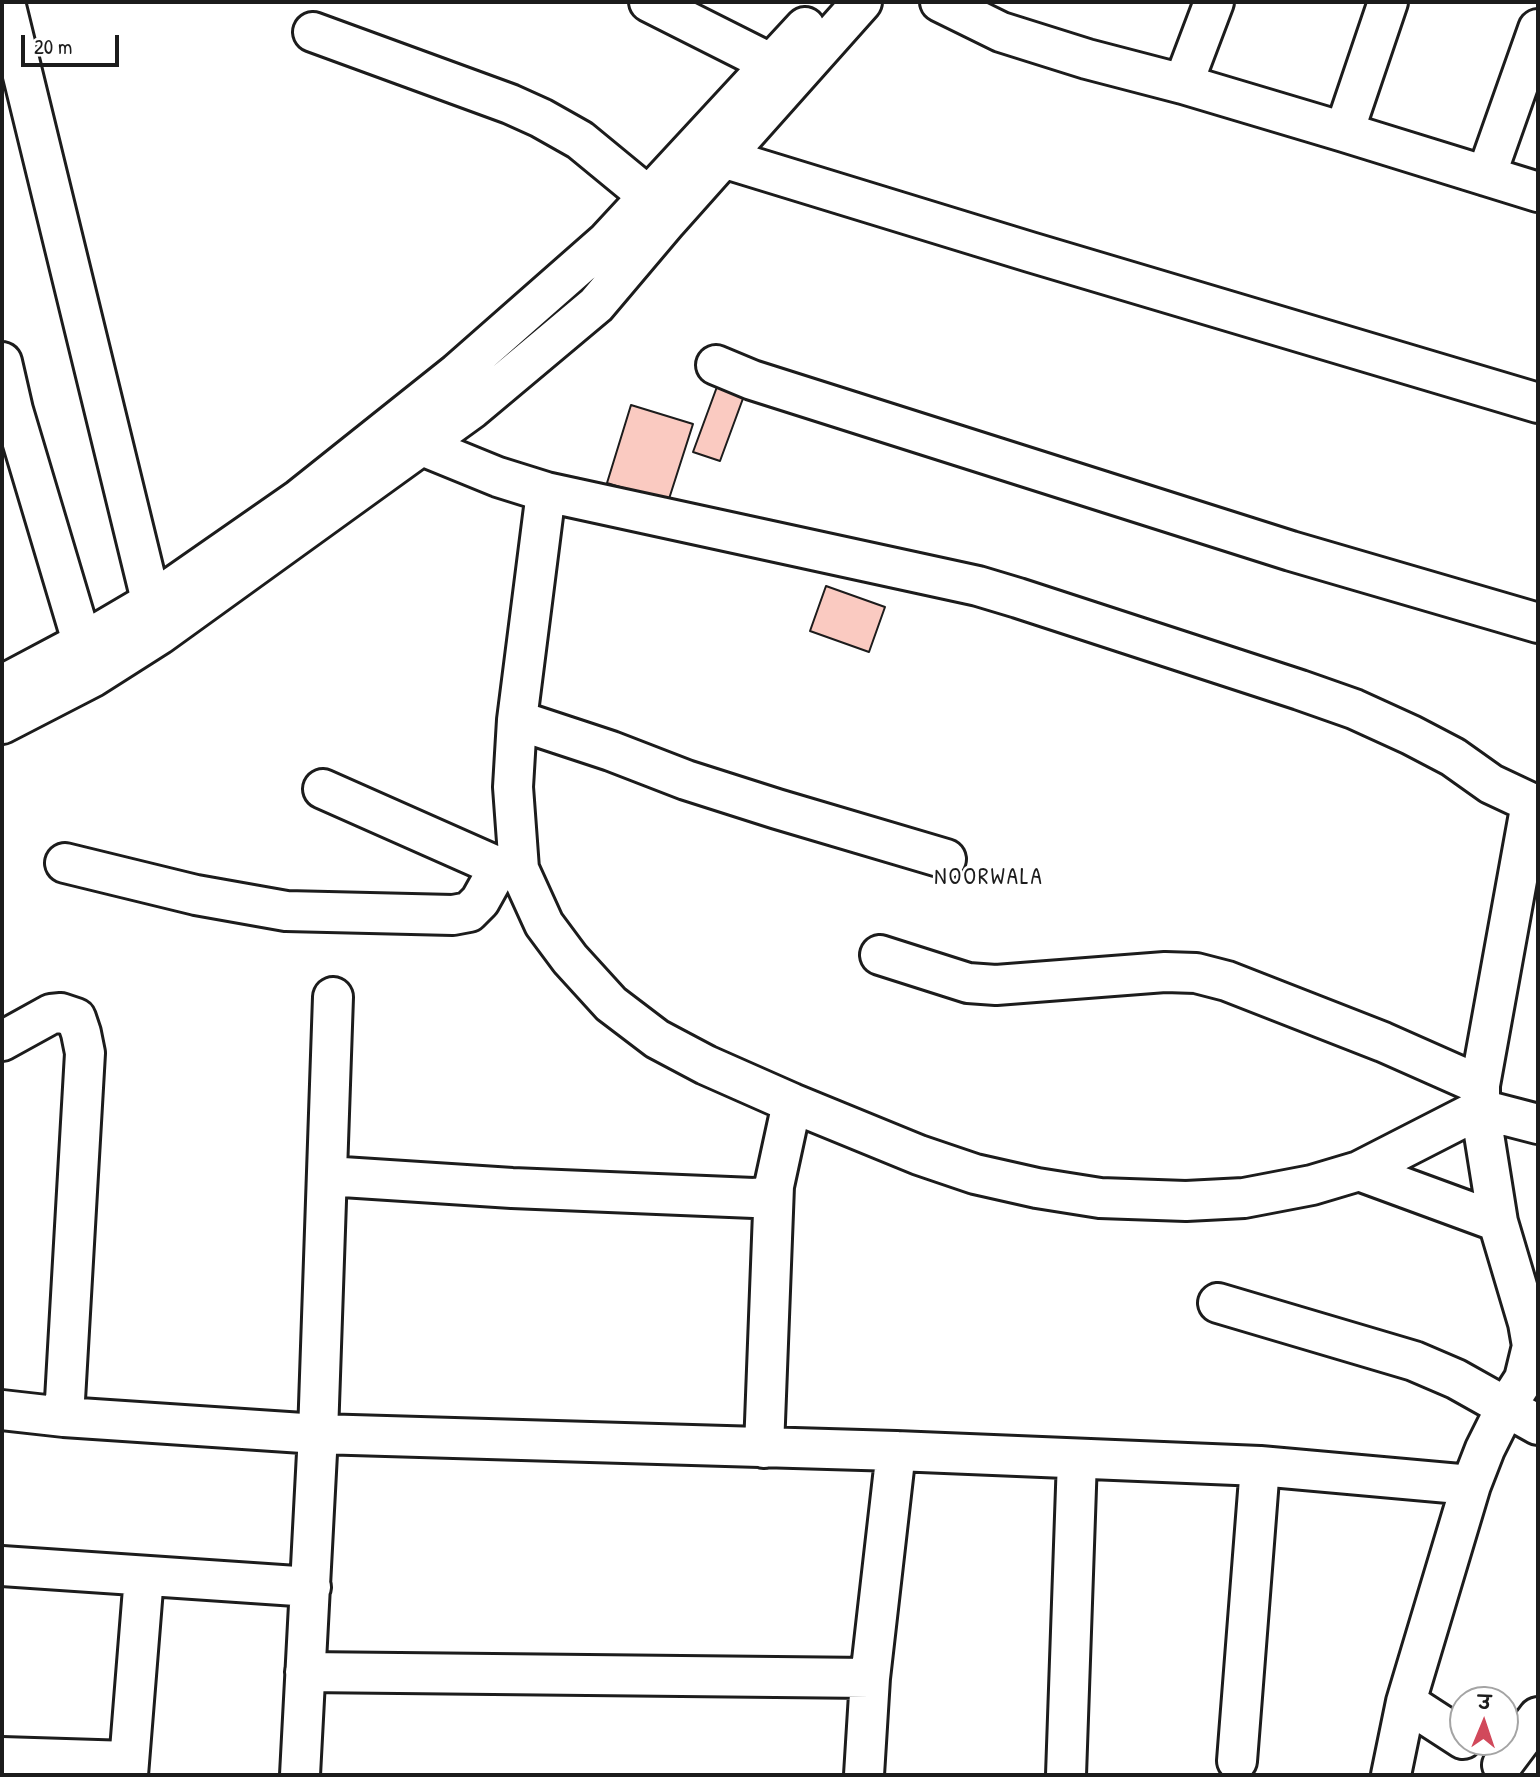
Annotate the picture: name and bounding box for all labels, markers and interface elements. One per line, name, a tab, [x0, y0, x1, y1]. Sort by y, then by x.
scale bar	[24, 21, 122, 65]
text: 20 m	[34, 32, 72, 61]
district label: NOORWALA	[935, 864, 1043, 892]
north arrow	[1449, 1686, 1519, 1756]
text: उ	[1478, 1689, 1491, 1715]

